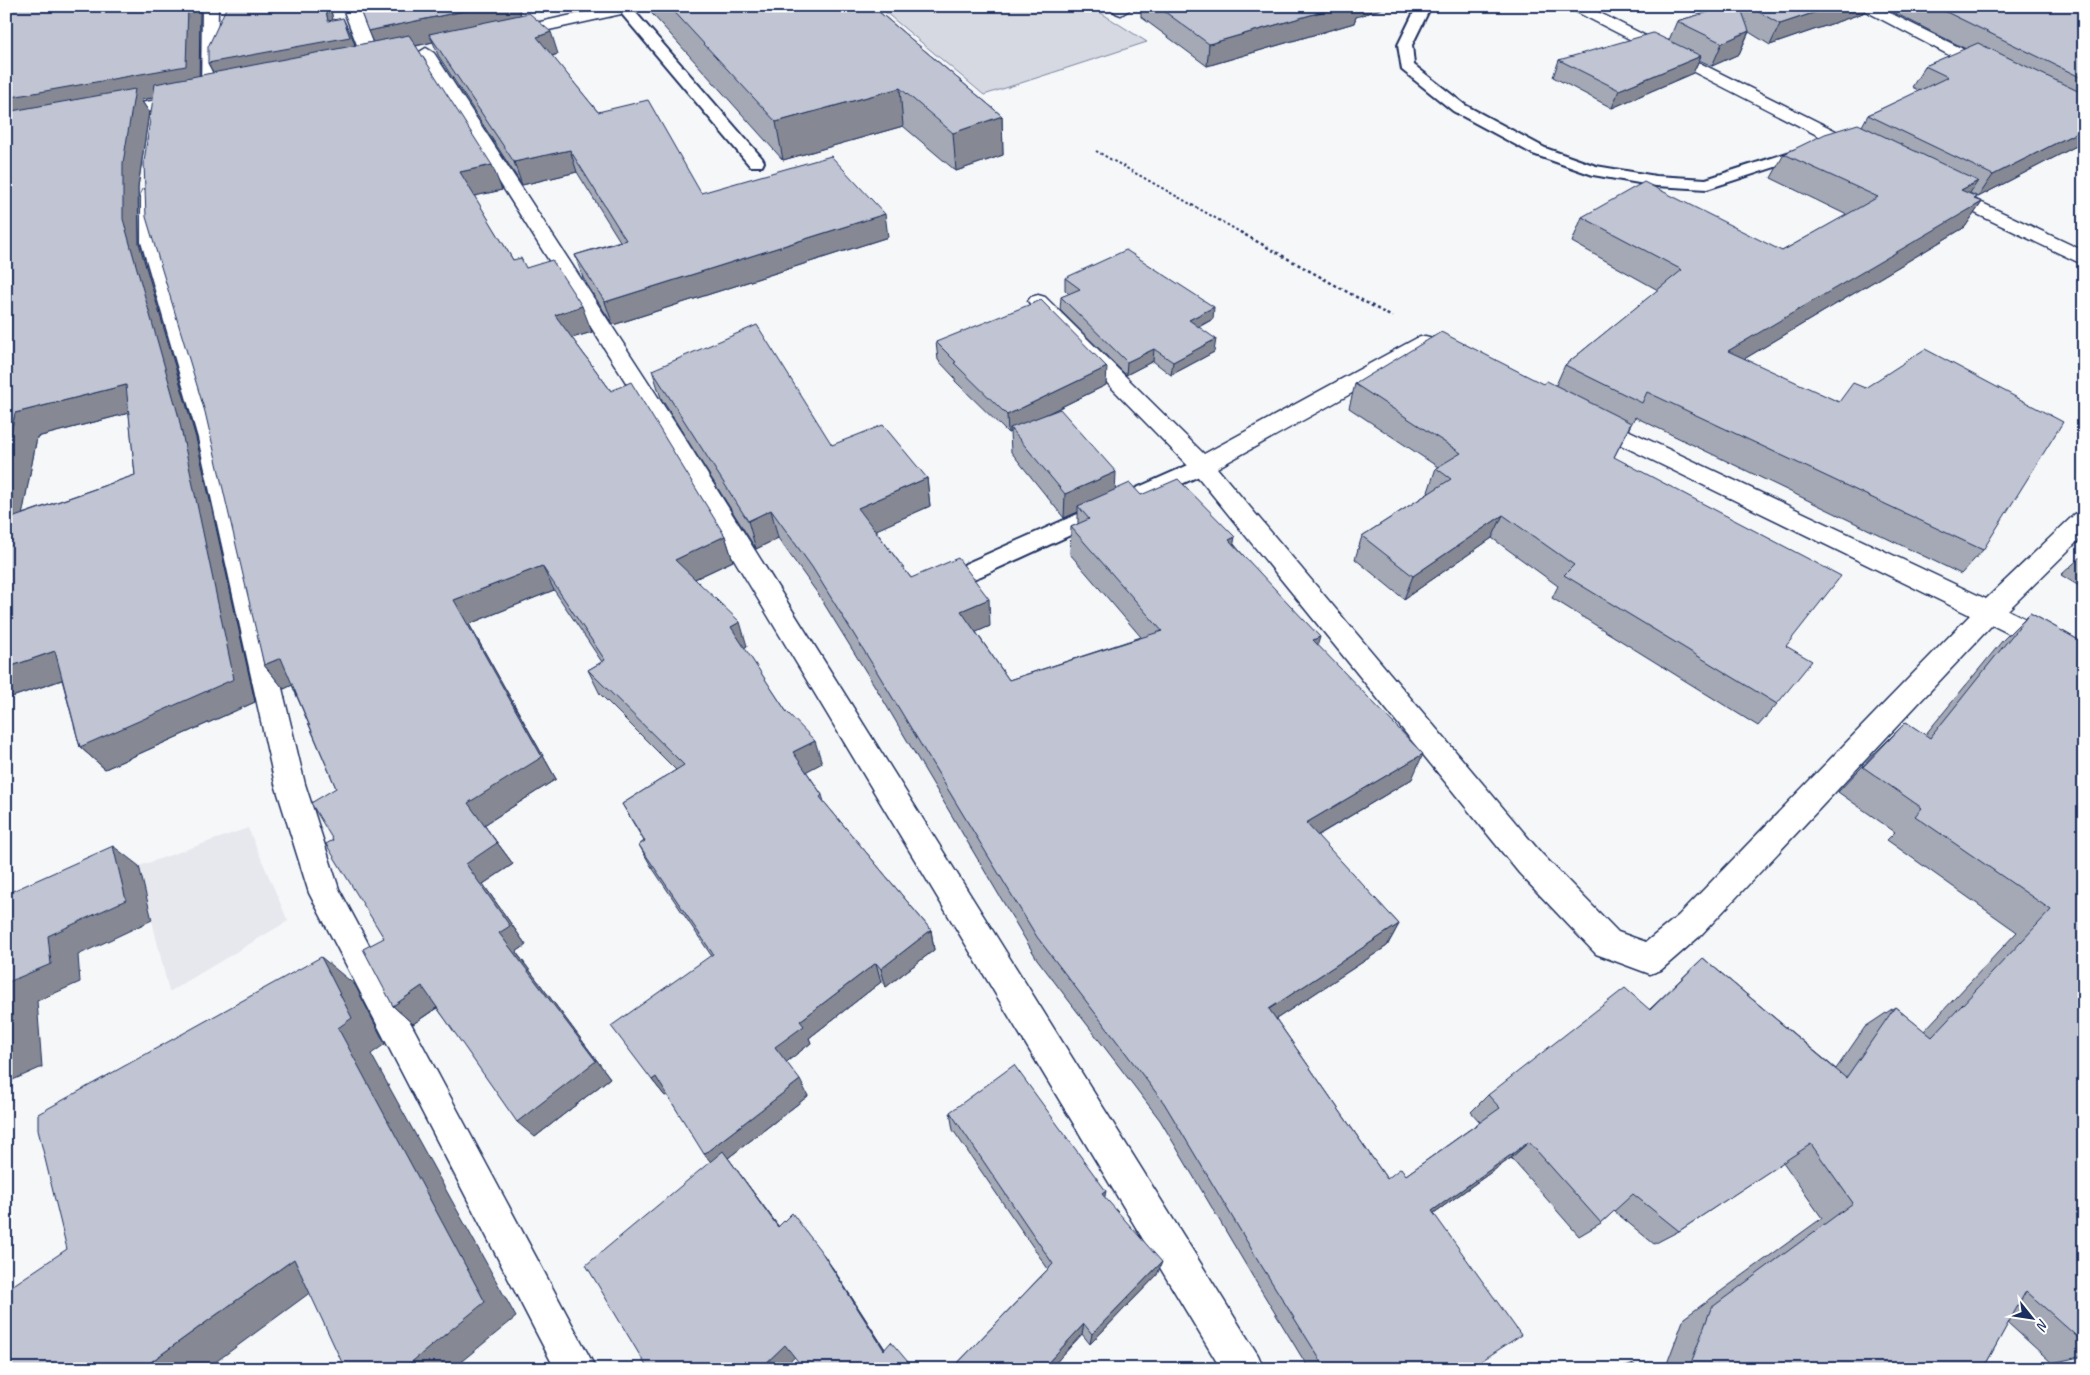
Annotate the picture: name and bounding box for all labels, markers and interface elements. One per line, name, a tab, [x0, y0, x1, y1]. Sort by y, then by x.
north arrow	[2008, 1292, 2058, 1342]
text: N	[2032, 1316, 2052, 1334]

